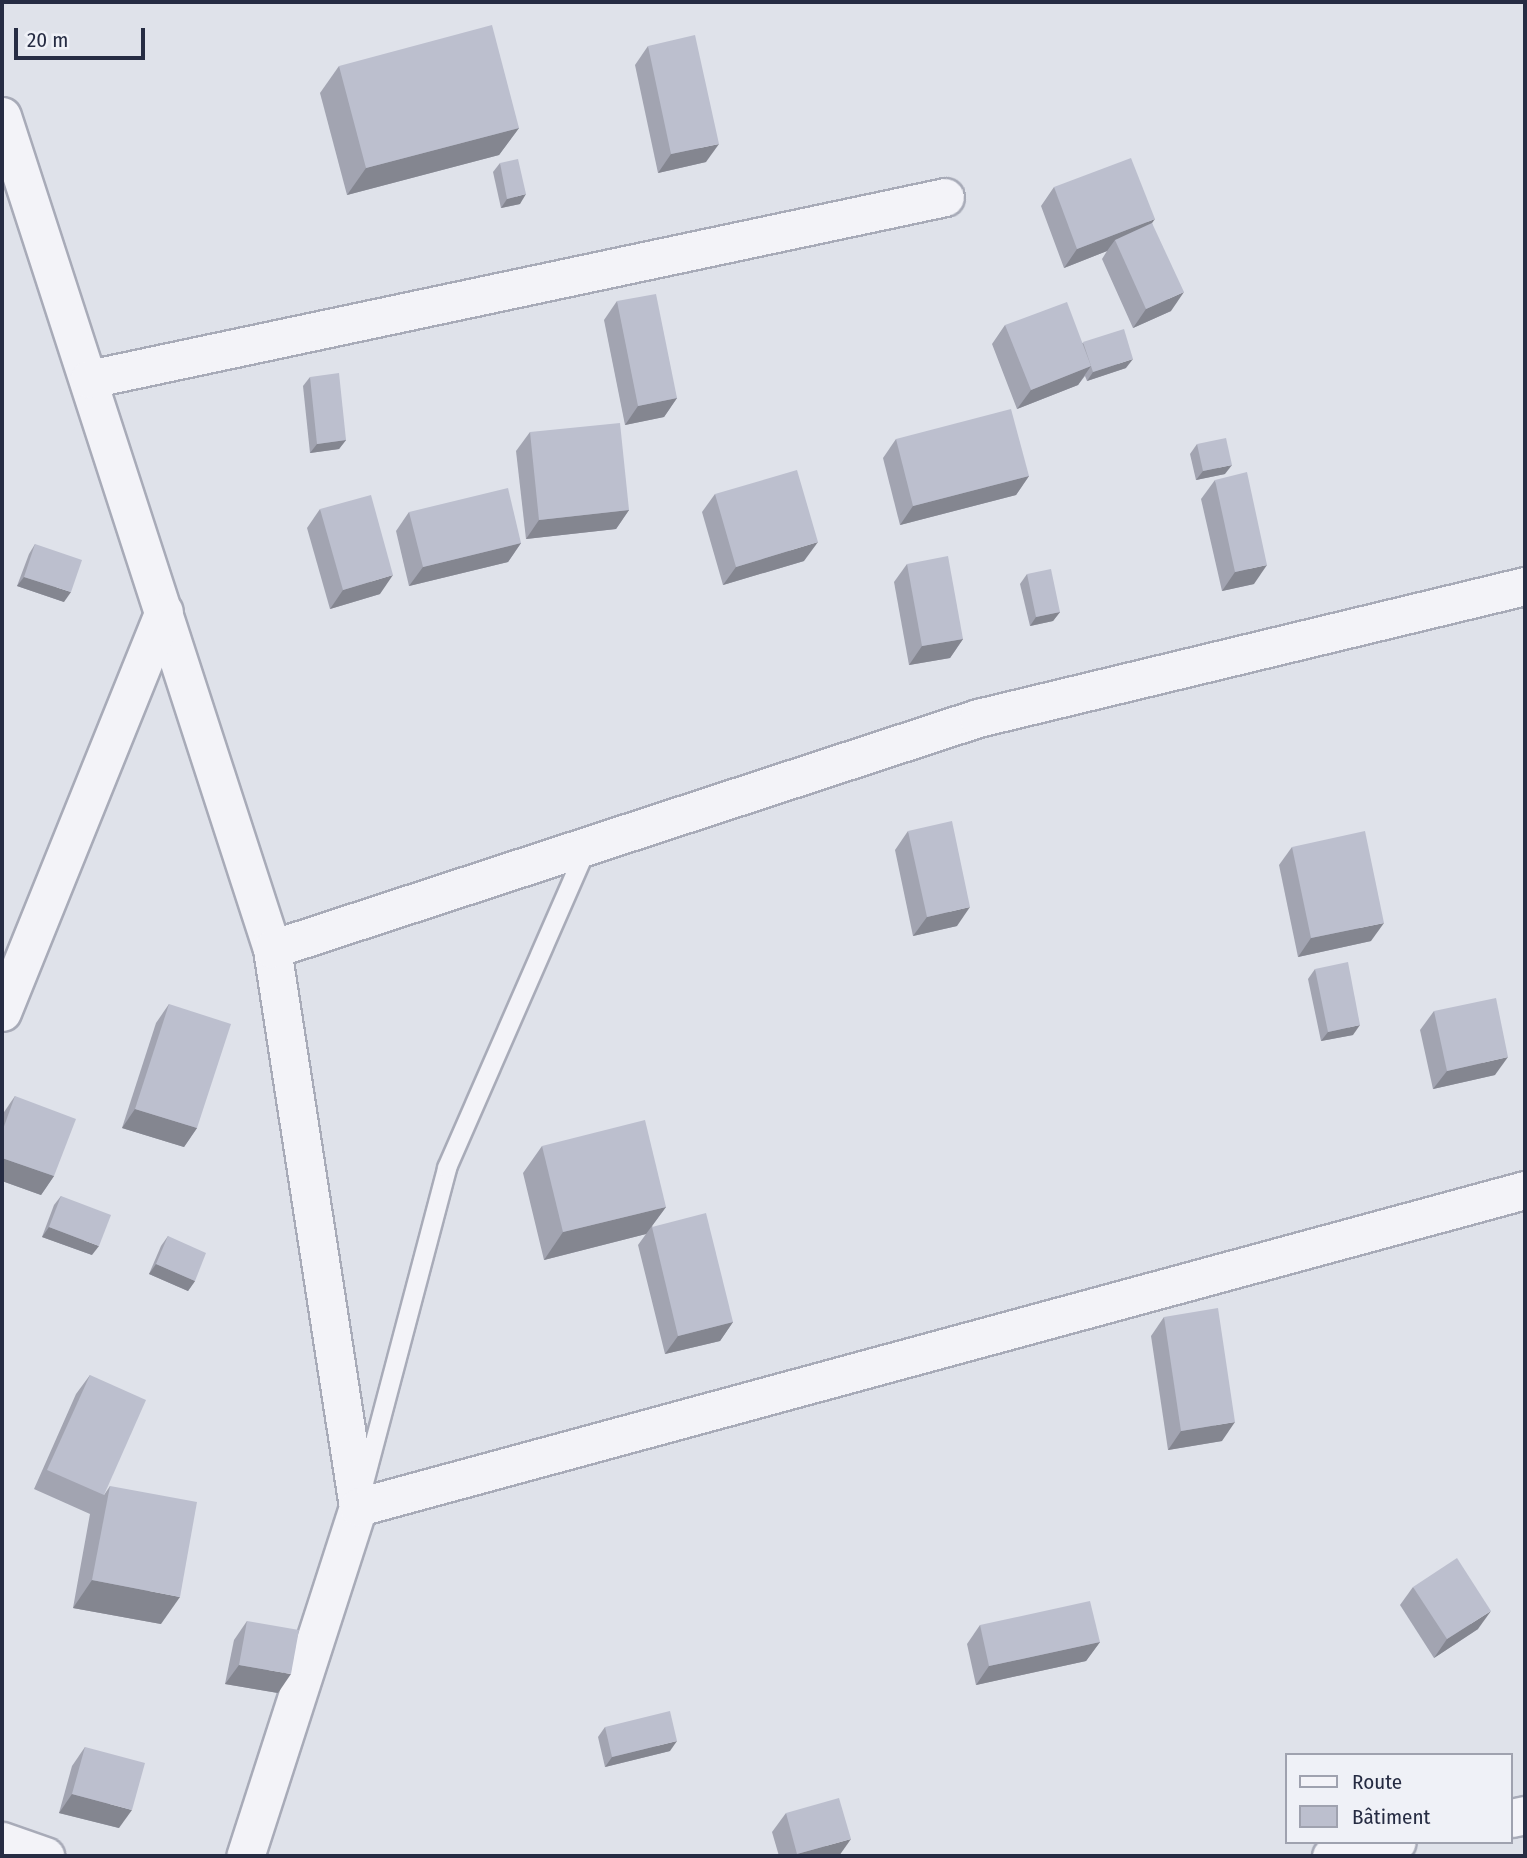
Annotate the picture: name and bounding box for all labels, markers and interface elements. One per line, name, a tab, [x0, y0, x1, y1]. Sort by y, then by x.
scale bar	[18, 14, 149, 58]
text: 20 m	[27, 27, 68, 53]
legend	[1286, 1753, 1513, 1844]
text: Route	[1352, 1769, 1402, 1795]
text: Bâtiment	[1352, 1804, 1430, 1830]

